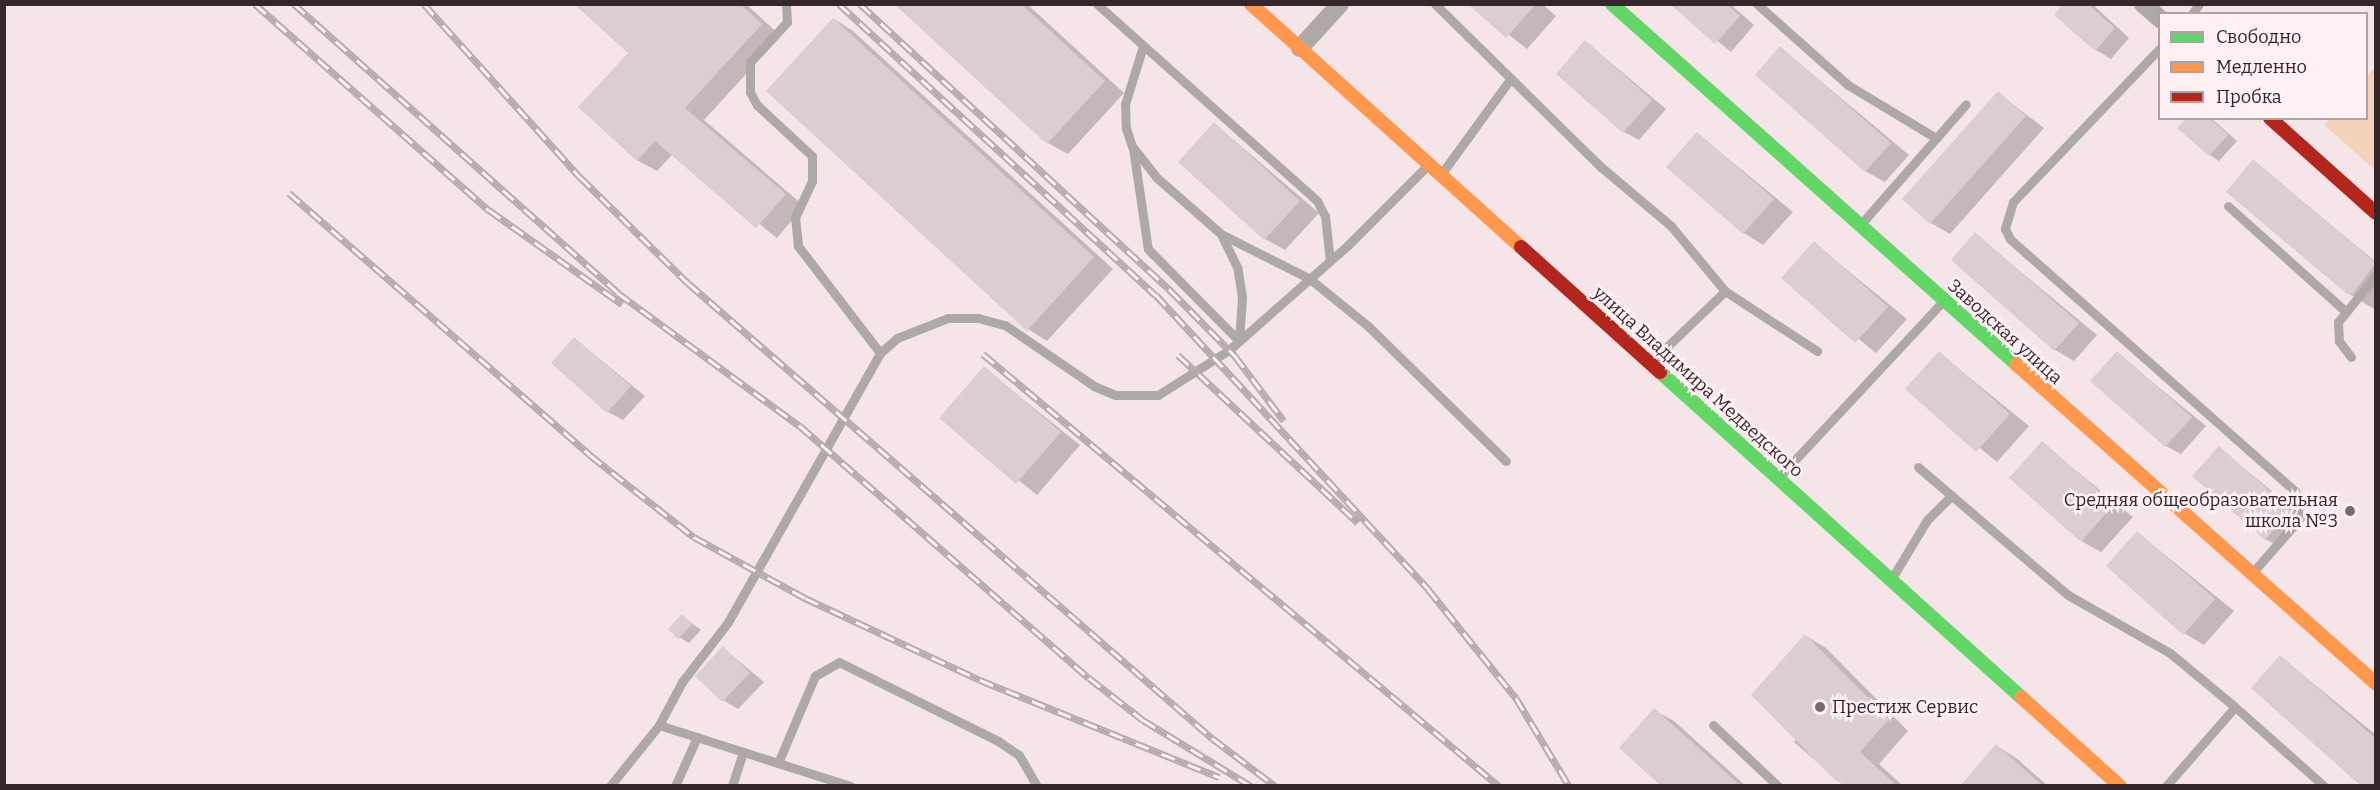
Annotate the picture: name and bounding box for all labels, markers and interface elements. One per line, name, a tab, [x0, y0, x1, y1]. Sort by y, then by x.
legend	[2158, 12, 2368, 120]
text: Свободно	[2216, 26, 2301, 48]
text: Медленно	[2216, 56, 2307, 78]
text: Пробка	[2216, 86, 2282, 108]
street label: Заводская улица	[1943, 275, 2067, 389]
street label: улица Владимира Медведского	[1589, 282, 1807, 482]
place label: Cредняя общеобразовательная школа №3	[2064, 490, 2338, 532]
marker: Cредняя общеобразовательная школа №3	[2343, 504, 2357, 518]
place label: Престиж Сервис	[1832, 696, 1978, 718]
marker: Престиж Сервис	[1813, 700, 1827, 714]

